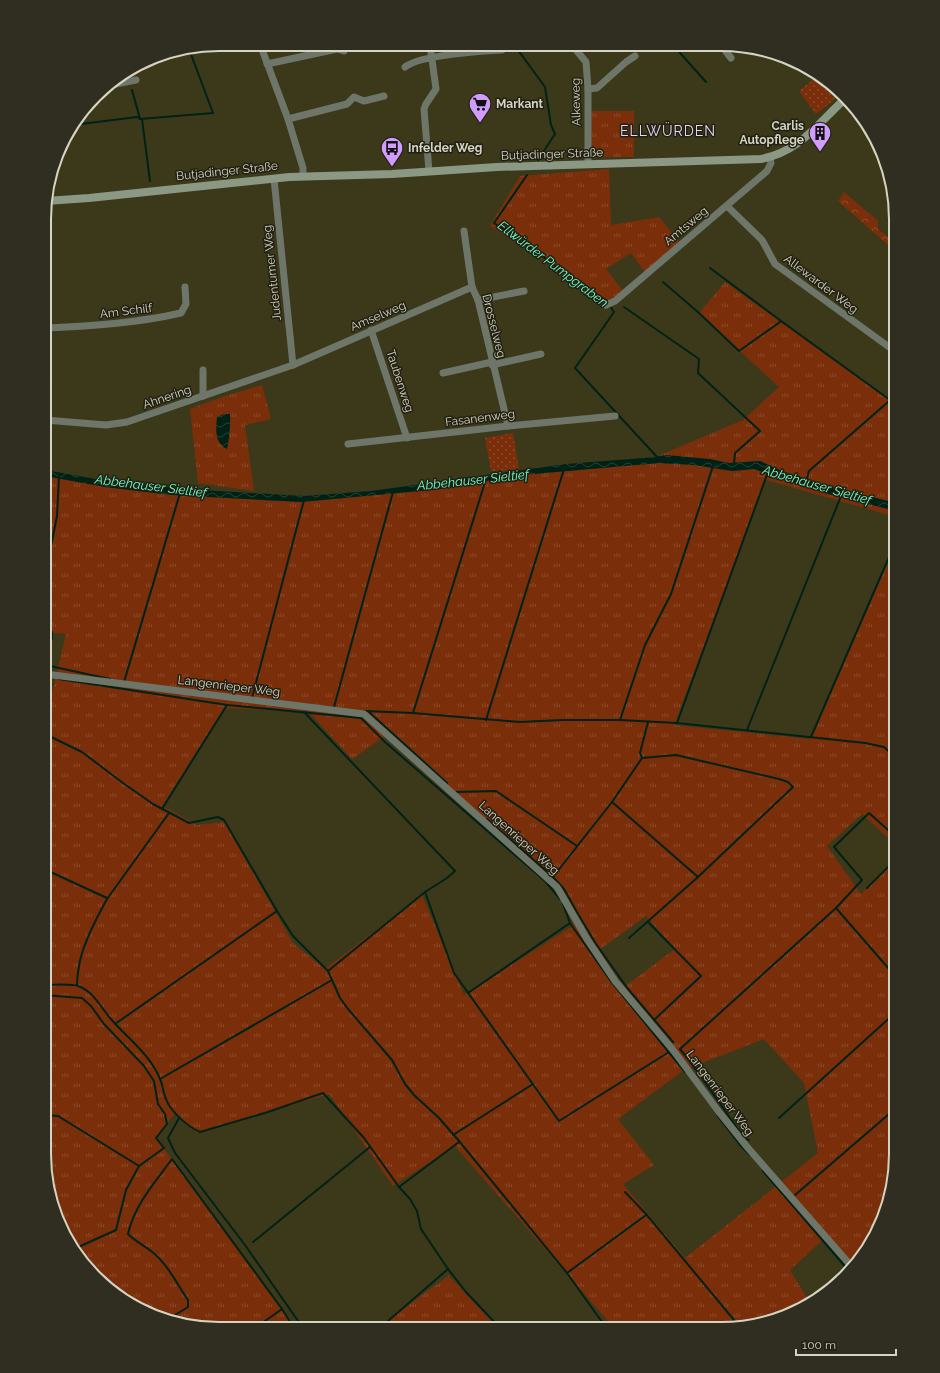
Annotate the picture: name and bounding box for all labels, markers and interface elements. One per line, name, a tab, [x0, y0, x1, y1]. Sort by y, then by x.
street label: Alkeweg	[569, 78, 583, 126]
supermarket icon: Markant	[467, 91, 493, 124]
place label: Markant	[496, 97, 544, 111]
place label: Carlis Autopflege	[739, 119, 804, 147]
building icon: Carlis Autopflege	[807, 120, 833, 153]
district label: ELLWÜRDEN	[620, 121, 716, 139]
bus stop icon: Infelder Weg	[379, 135, 405, 168]
place label: Infelder Weg	[408, 141, 482, 155]
street label: Butjadinger Straße	[501, 145, 603, 163]
street label: Butjadinger Straße	[175, 159, 279, 183]
street label: Amtsweg	[661, 204, 711, 248]
water label: Ellwürder Pumpgraben	[495, 218, 611, 310]
street label: Judentumer Weg	[260, 224, 284, 322]
street label: Allewarder Weg	[781, 252, 861, 316]
street label: Drosselweg	[479, 293, 509, 359]
street label: Amselweg	[348, 298, 408, 334]
street label: Am Schilf	[99, 301, 154, 321]
street label: Taubenweg	[383, 348, 417, 414]
street label: Ahnering	[141, 382, 193, 412]
street label: Fasanenweg	[444, 407, 516, 429]
water label: Abbehauser Sieltief	[760, 462, 875, 508]
water label: Abbehauser Sieltief	[415, 466, 532, 493]
water label: Abbehauser Sieltief	[93, 472, 210, 501]
street label: Langenrieper Weg	[177, 673, 281, 699]
street label: Langenrieper Weg	[476, 798, 562, 878]
street label: Langenrieper Weg	[683, 1048, 757, 1138]
scale bar	[796, 1331, 896, 1357]
text: 100 m	[802, 1338, 836, 1352]

